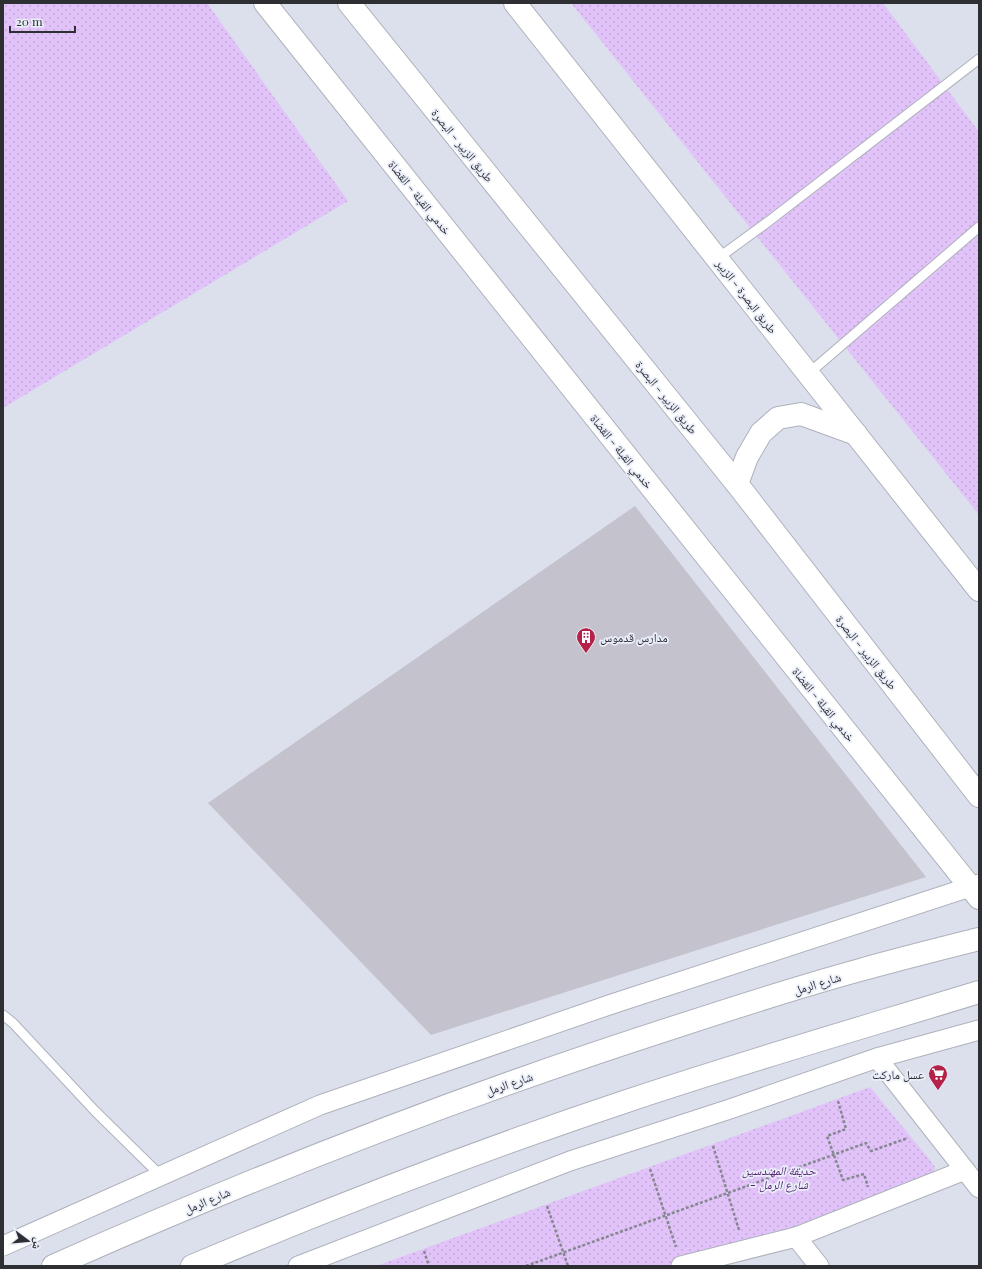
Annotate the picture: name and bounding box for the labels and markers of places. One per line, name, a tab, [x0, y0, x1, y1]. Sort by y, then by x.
building icon: مدارس قدموس	[575, 626, 597, 654]
place label: مدارس قدموس	[600, 629, 668, 645]
supermarket icon: عسل ماركت	[927, 1063, 949, 1091]
place label: عسل ماركت	[872, 1066, 924, 1082]

